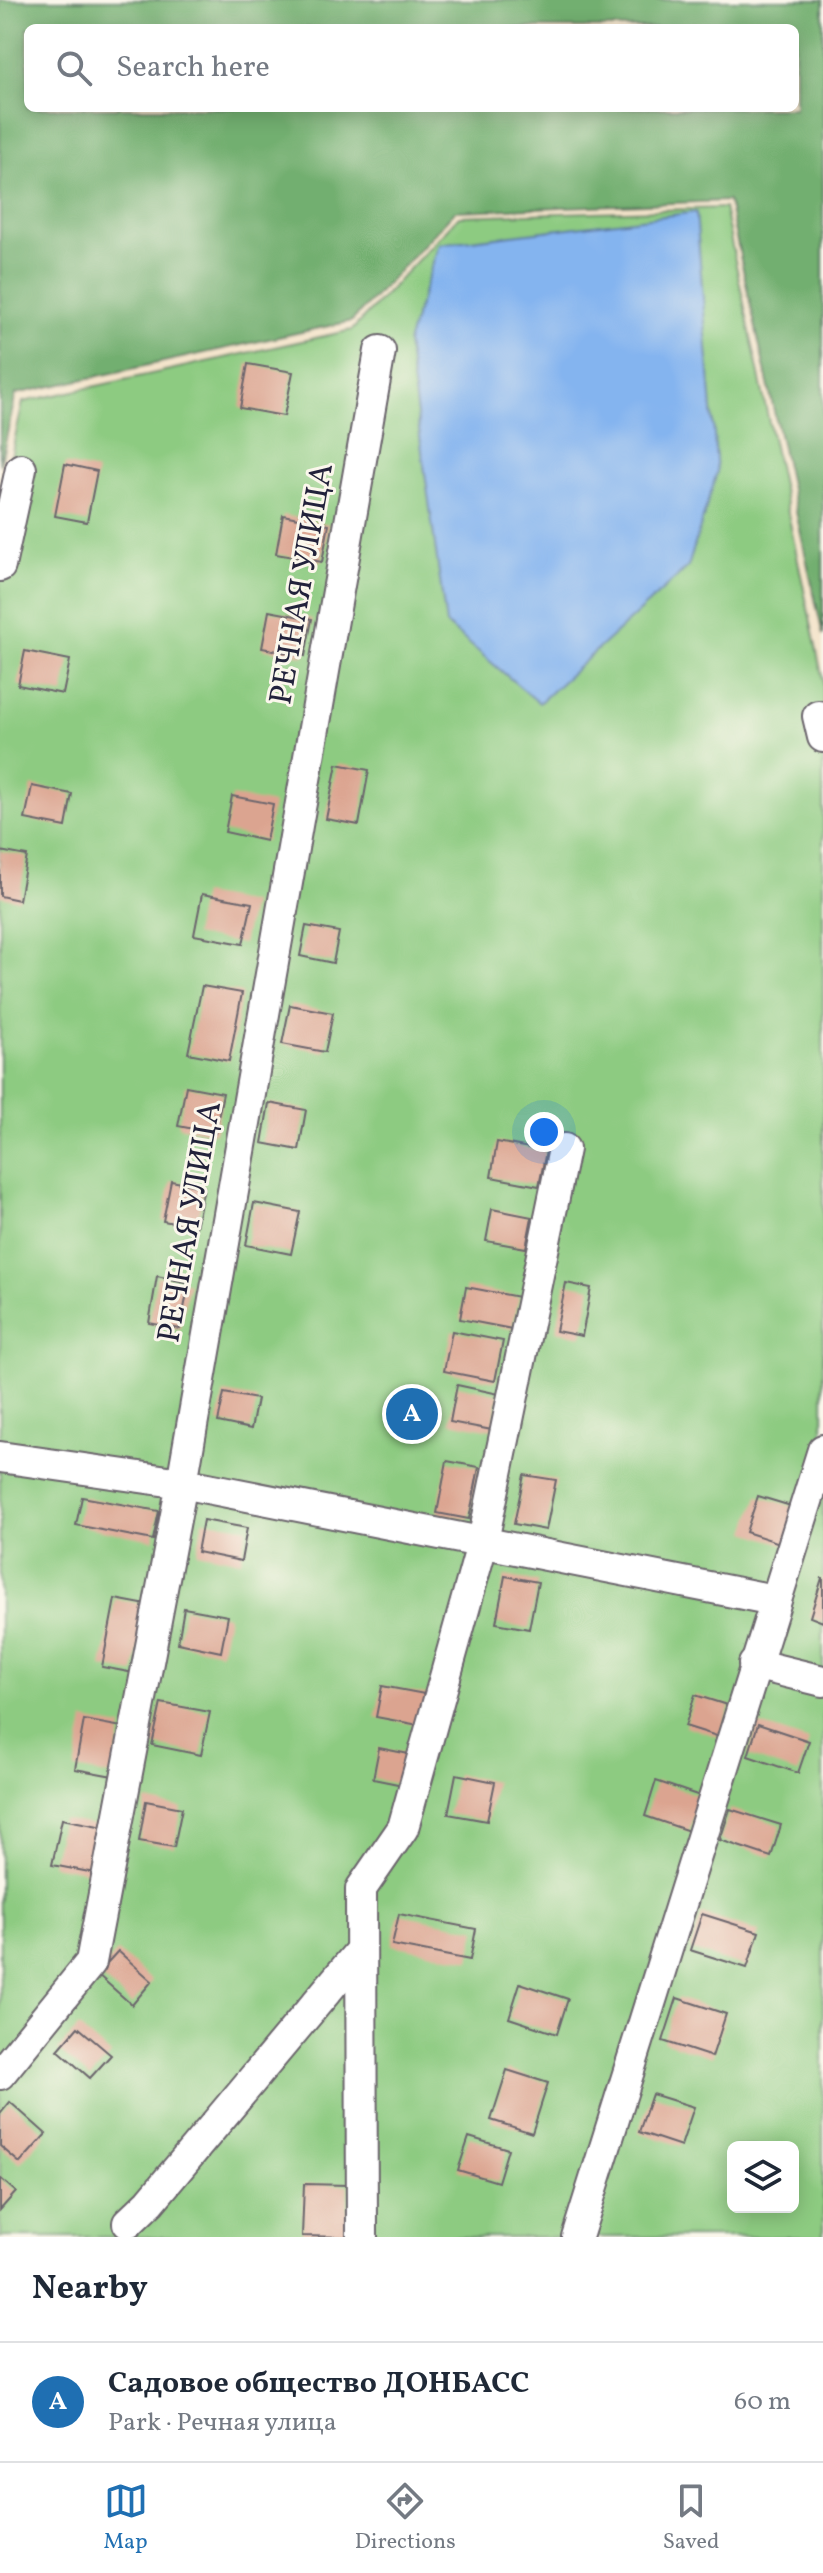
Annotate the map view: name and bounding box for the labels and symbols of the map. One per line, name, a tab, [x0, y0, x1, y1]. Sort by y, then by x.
street label: РЕЧНАЯ УЛИЦА	[260, 460, 346, 708]
street label: РЕЧНАЯ УЛИЦА	[148, 1098, 234, 1346]
your location	[524, 1112, 564, 1152]
pin: A	[386, 1384, 438, 1444]

